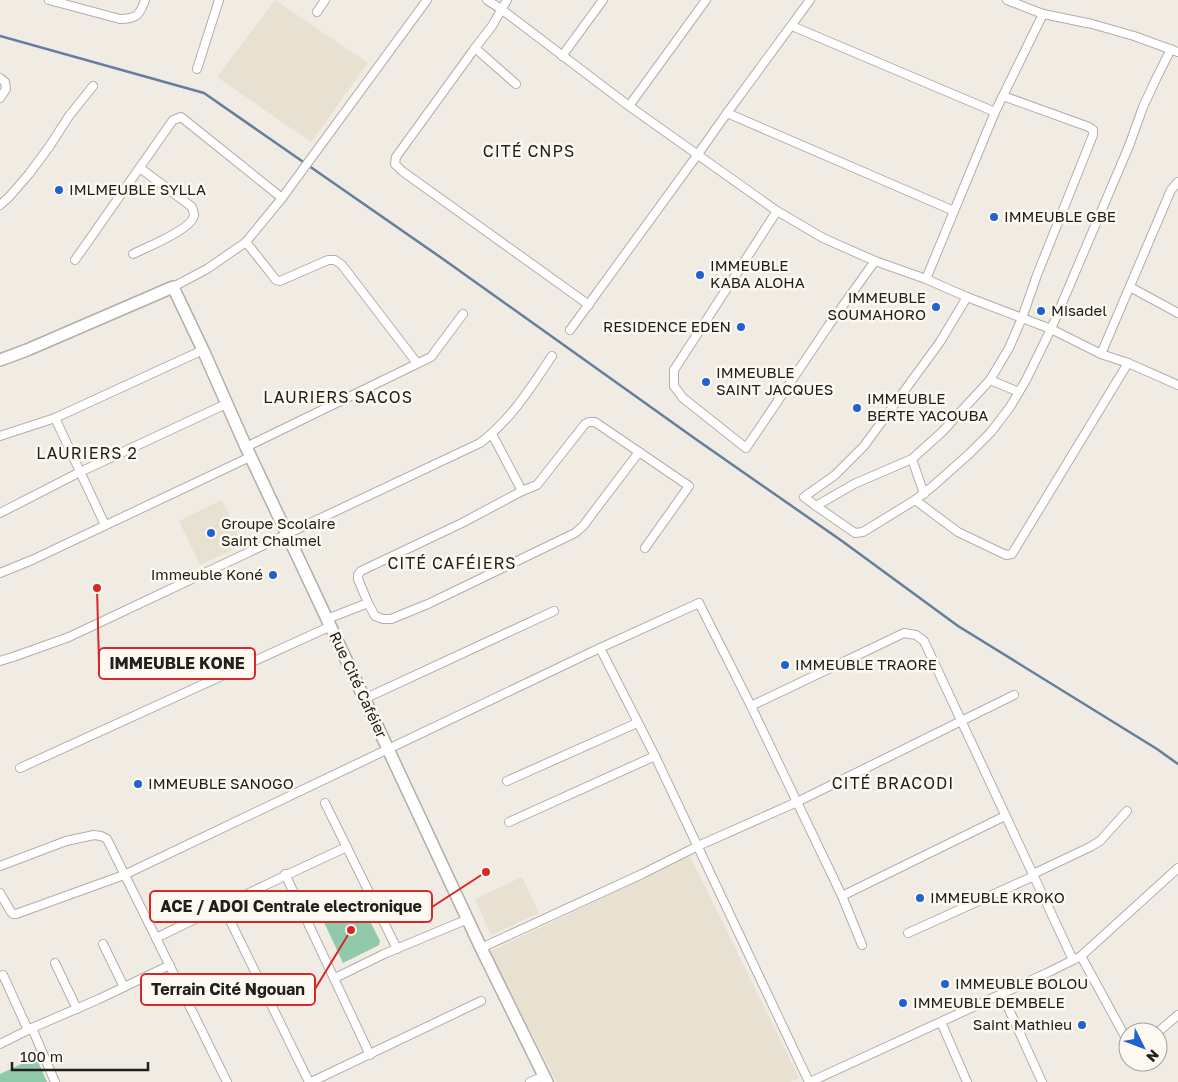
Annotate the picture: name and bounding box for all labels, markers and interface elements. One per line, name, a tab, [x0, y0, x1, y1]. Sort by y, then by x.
district label: CITÉ CNPS	[483, 141, 575, 161]
place label: IMLMEUBLE SYLLA	[69, 180, 206, 198]
marker: IMLMEUBLE SYLLA	[53, 184, 65, 196]
place label: IMMEUBLE GBE	[1004, 207, 1116, 225]
marker: IMMEUBLE GBE	[988, 211, 1000, 223]
place label: IMMEUBLE KABA ALOHA	[710, 256, 805, 291]
marker: IMMEUBLE KABA ALOHA	[694, 269, 706, 281]
place label: IMMEUBLE SOUMAHORO	[828, 288, 926, 323]
marker: IMMEUBLE SOUMAHORO	[930, 301, 942, 313]
place label: Misadel	[1051, 301, 1107, 319]
marker: Misadel	[1035, 305, 1047, 317]
place label: RESIDENCE EDEN	[603, 317, 731, 335]
marker: RESIDENCE EDEN	[735, 321, 747, 333]
place label: IMMEUBLE SAINT JACQUES	[716, 363, 833, 398]
marker: IMMEUBLE SAINT JACQUES	[700, 376, 712, 388]
district label: LAURIERS SACOS	[263, 387, 413, 407]
place label: IMMEUBLE BERTE YACOUBA	[867, 389, 988, 424]
marker: IMMEUBLE BERTE YACOUBA	[851, 402, 863, 414]
district label: LAURIERS 2	[36, 443, 138, 463]
place label: Groupe Scolaire Saint Chalmel	[221, 514, 336, 549]
marker: Groupe Scolaire Saint Chalmel	[205, 527, 217, 539]
district label: CITÉ CAFÉIERS	[387, 553, 517, 573]
place label: Immeuble Koné	[151, 565, 263, 583]
marker: Immeuble Koné	[267, 569, 279, 581]
street label: Rue Cité Caféier	[326, 628, 392, 741]
callout: IMMEUBLE KONE	[99, 648, 255, 679]
text: IMMEUBLE KONE	[109, 653, 245, 673]
place label: IMMEUBLE TRAORE	[795, 655, 937, 673]
marker: IMMEUBLE TRAORE	[779, 659, 791, 671]
district label: CITÉ BRACODI	[832, 773, 954, 793]
place label: IMMEUBLE SANOGO	[148, 774, 294, 792]
marker: IMMEUBLE SANOGO	[132, 778, 144, 790]
place label: IMMEUBLE KROKO	[930, 888, 1065, 906]
callout: ACE / ADOI Centrale electronique	[150, 891, 432, 922]
marker: IMMEUBLE KROKO	[914, 892, 926, 904]
text: ACE / ADOI Centrale electronique	[160, 896, 422, 916]
callout: Terrain Cité Ngouan	[141, 974, 315, 1005]
place label: IMMEUBLE BOLOU	[955, 974, 1088, 992]
marker: IMMEUBLE BOLOU	[939, 978, 951, 990]
text: Terrain Cité Ngouan	[151, 979, 305, 999]
place label: IMMEUBLE DEMBELE	[913, 993, 1065, 1011]
marker: IMMEUBLE DEMBELE	[897, 997, 909, 1009]
place label: Saint Mathieu	[973, 1015, 1072, 1033]
marker: Saint Mathieu	[1076, 1019, 1088, 1031]
north arrow	[1118, 1022, 1168, 1072]
scale bar	[12, 1040, 149, 1072]
text: N	[1143, 1046, 1163, 1066]
text: 100 m	[20, 1047, 63, 1065]

